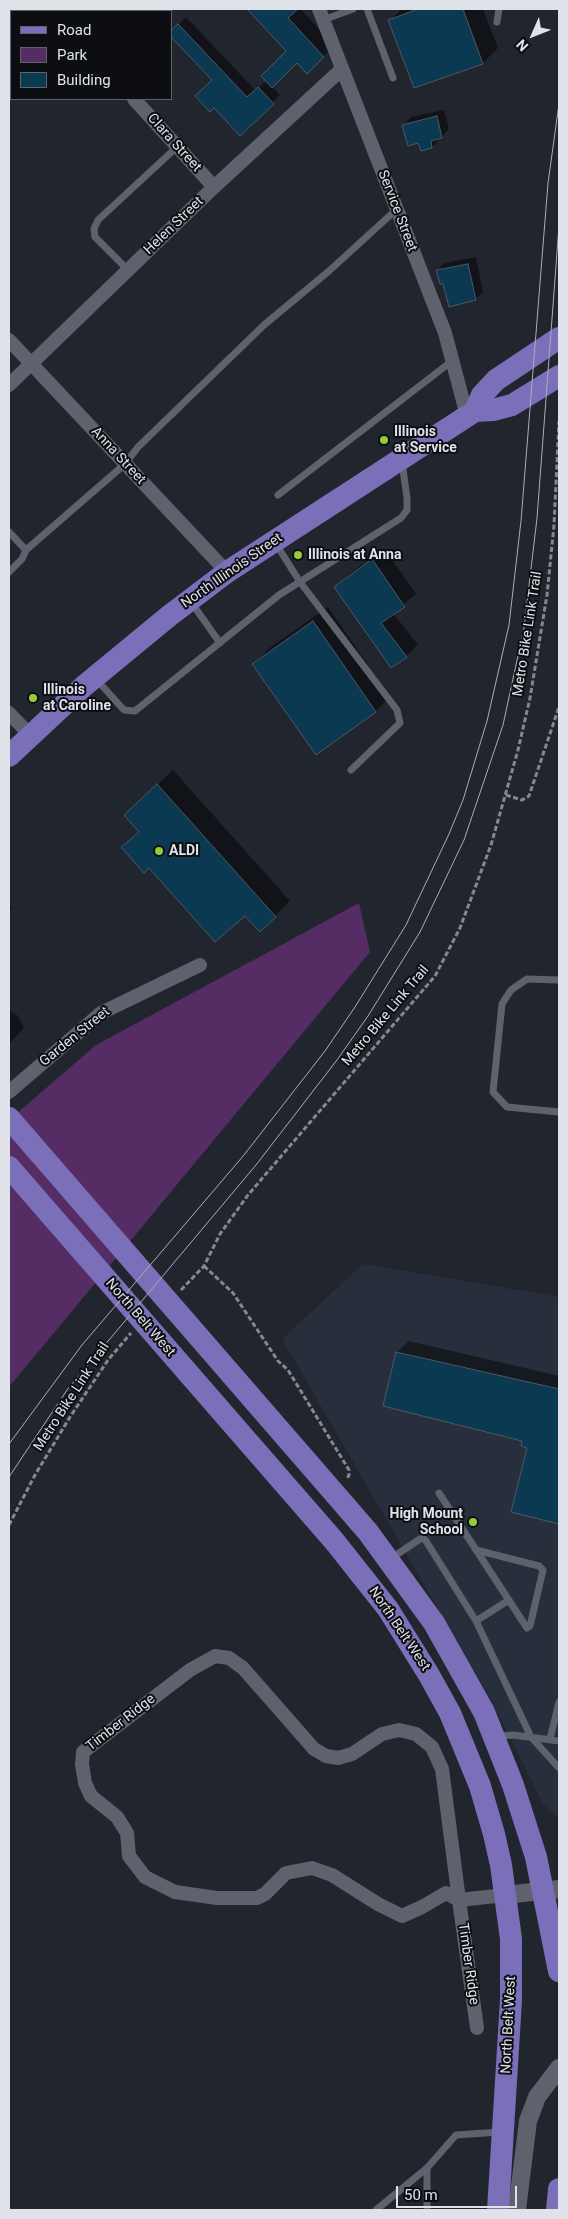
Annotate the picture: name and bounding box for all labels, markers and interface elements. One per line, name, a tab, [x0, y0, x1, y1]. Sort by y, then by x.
legend	[10, 10, 172, 100]
north arrow	[508, 10, 558, 60]
text: Road	[57, 21, 91, 39]
text: N	[513, 36, 531, 55]
text: Park	[57, 46, 87, 64]
text: Building	[57, 71, 111, 89]
street label: Clara Street	[143, 110, 205, 176]
street label: Service Street	[374, 168, 420, 254]
street label: Helen Street	[141, 193, 207, 259]
street label: Anna Street	[87, 424, 149, 488]
place label: Illinois at Service	[394, 424, 457, 457]
marker: Illinois at Service	[378, 434, 390, 446]
street label: North Illinois Street	[178, 530, 286, 612]
place label: Illinois at Anna	[308, 547, 401, 563]
marker: Illinois at Anna	[292, 549, 304, 561]
street label: Metro Bike Link Trail	[510, 570, 546, 698]
place label: Illinois at Caroline	[43, 682, 111, 714]
marker: Illinois at Caroline	[27, 692, 39, 704]
place label: ALDI	[169, 843, 199, 859]
marker: ALDI	[153, 845, 165, 857]
street label: Metro Bike Link Trail	[339, 962, 433, 1070]
street label: Garden Street	[37, 1004, 113, 1070]
street label: North Belt West	[102, 1276, 178, 1360]
street label: Metro Bike Link Trail	[31, 1339, 113, 1455]
place label: High Mount School	[390, 1506, 463, 1538]
marker: High Mount School	[467, 1516, 479, 1528]
street label: North Belt West	[365, 1584, 433, 1674]
street label: Timber Ridge	[83, 1691, 159, 1755]
street label: Timber Ridge	[454, 1922, 482, 2006]
street label: North Belt West	[498, 1976, 520, 2074]
scale bar	[398, 2176, 519, 2208]
text: 50 m	[404, 2186, 438, 2204]

